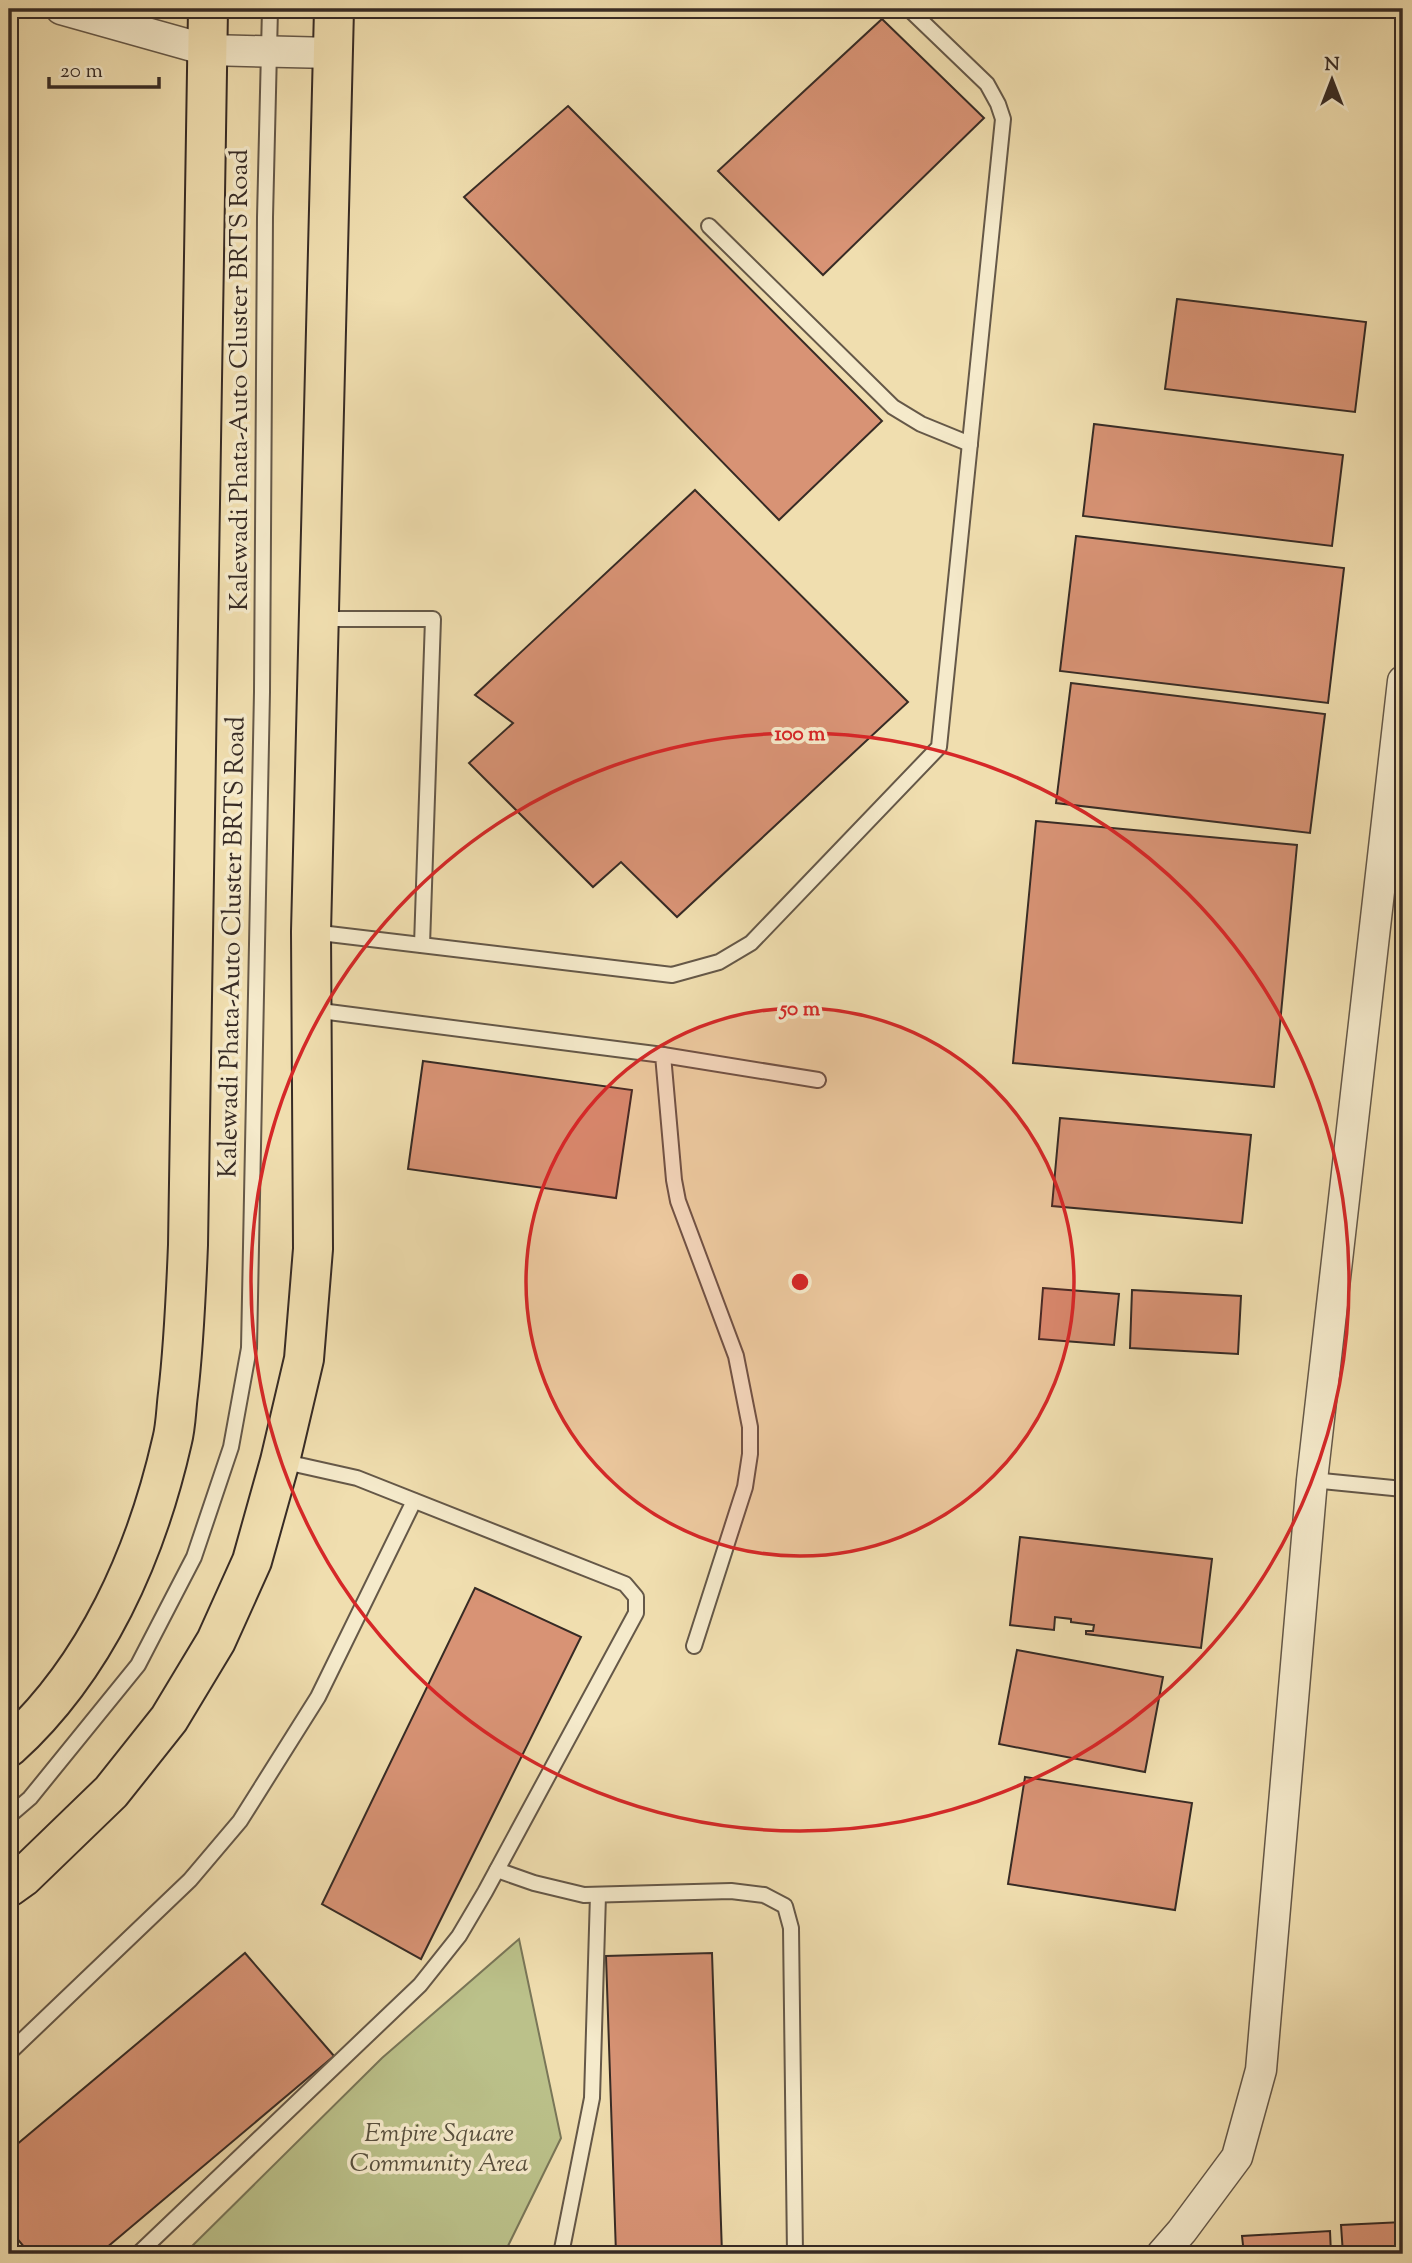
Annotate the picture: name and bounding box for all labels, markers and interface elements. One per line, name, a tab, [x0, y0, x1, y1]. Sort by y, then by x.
scale bar	[49, 46, 159, 90]
north arrow	[1296, 46, 1366, 116]
text: N	[1324, 52, 1340, 79]
text: 20 m	[60, 57, 103, 87]
street label: Kalewadi Phata-Auto Cluster BRTS Road	[222, 149, 259, 611]
street label: Kalewadi Phata-Auto Cluster BRTS Road	[210, 716, 256, 1178]
text: 100 m	[775, 720, 826, 750]
text: 50 m	[778, 995, 821, 1025]
centre of rings	[788, 1270, 812, 1294]
park label: Empire Square Community Area	[350, 2116, 528, 2183]

